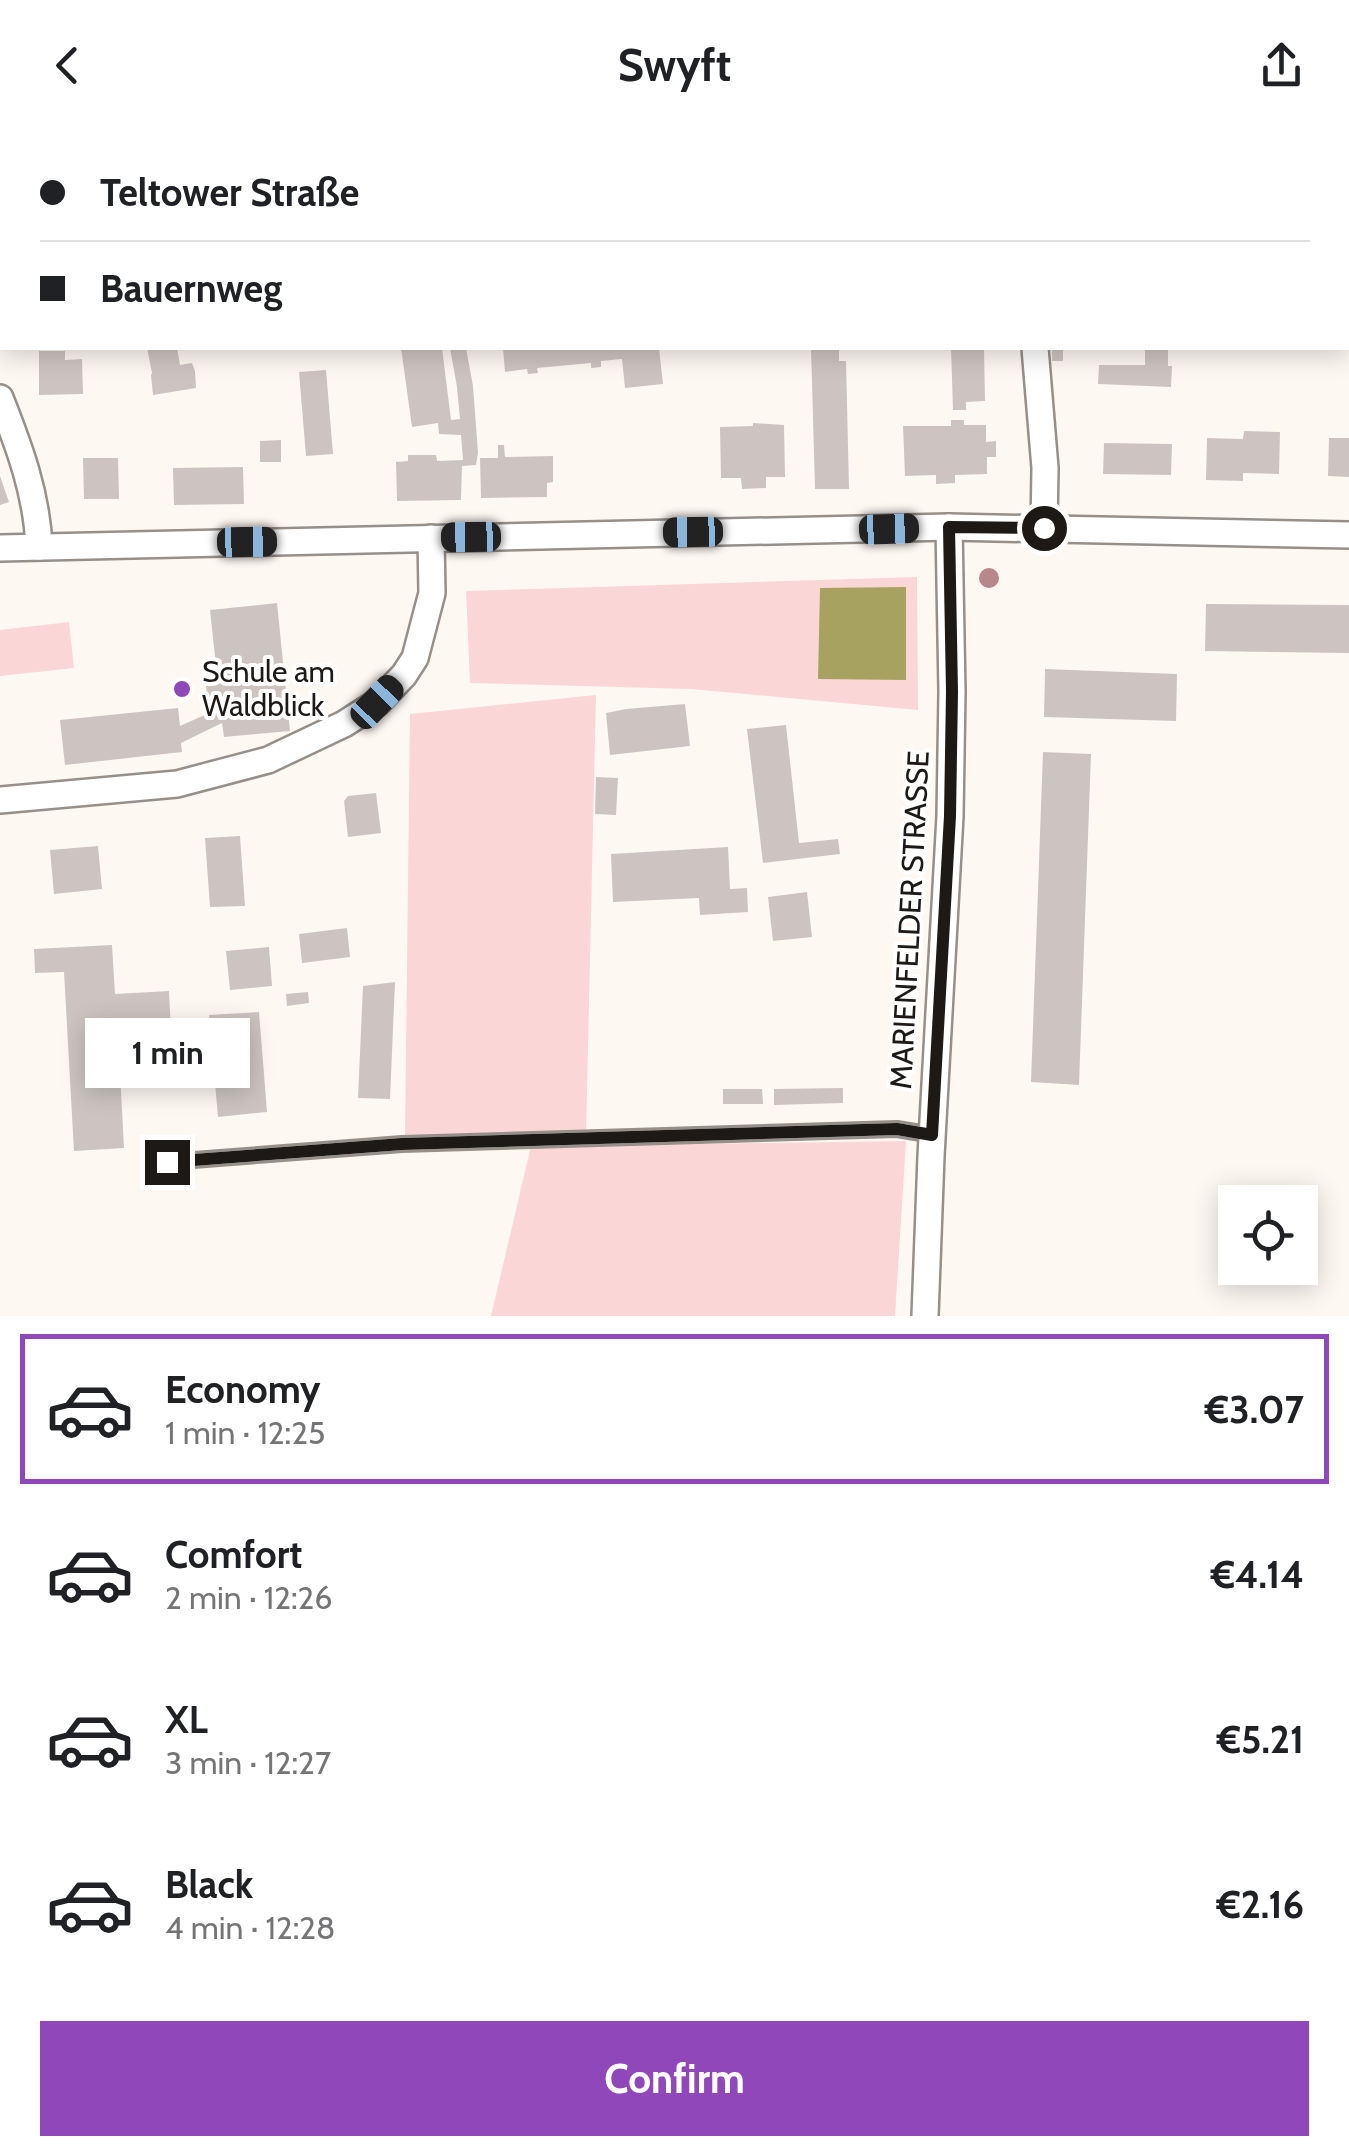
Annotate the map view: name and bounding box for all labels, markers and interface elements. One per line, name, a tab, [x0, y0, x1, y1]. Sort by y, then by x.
icon: back	[40, 38, 95, 93]
text: Swyft	[618, 38, 731, 92]
icon: share	[1254, 38, 1309, 93]
text: Teltower Straße	[100, 169, 359, 216]
text: Bauernweg	[100, 265, 282, 312]
route start	[1022, 506, 1067, 551]
car	[858, 513, 920, 545]
car	[663, 516, 723, 548]
car	[441, 521, 501, 553]
car	[217, 526, 277, 558]
place label: Schule am Waldblick	[202, 653, 335, 724]
car	[345, 670, 409, 734]
marker: Schule am Waldblick	[171, 678, 193, 700]
street label: MARIENFELDER STRASSE	[882, 750, 937, 1090]
callout: 1 min	[84, 1017, 250, 1087]
text: 1 min	[131, 1033, 204, 1072]
route end	[145, 1140, 190, 1185]
map controls	[1218, 1185, 1318, 1285]
button: locate	[1218, 1185, 1318, 1285]
icon: car	[45, 1364, 135, 1454]
text: Economy	[165, 1366, 320, 1413]
text: €3.07	[1205, 1386, 1304, 1433]
text: 1 min · 12:25	[165, 1413, 325, 1452]
icon: car	[45, 1529, 135, 1619]
text: Comfort	[165, 1531, 302, 1578]
text: €4.14	[1211, 1551, 1304, 1598]
text: 2 min · 12:26	[165, 1578, 333, 1617]
icon: car	[45, 1694, 135, 1784]
text: XL	[165, 1696, 208, 1743]
text: €5.21	[1217, 1716, 1304, 1763]
text: 3 min · 12:27	[165, 1743, 331, 1782]
icon: car	[45, 1859, 135, 1949]
text: Black	[165, 1861, 253, 1908]
text: €2.16	[1216, 1881, 1304, 1928]
text: 4 min · 12:28	[165, 1908, 335, 1947]
button: Confirm	[40, 2021, 1309, 2136]

